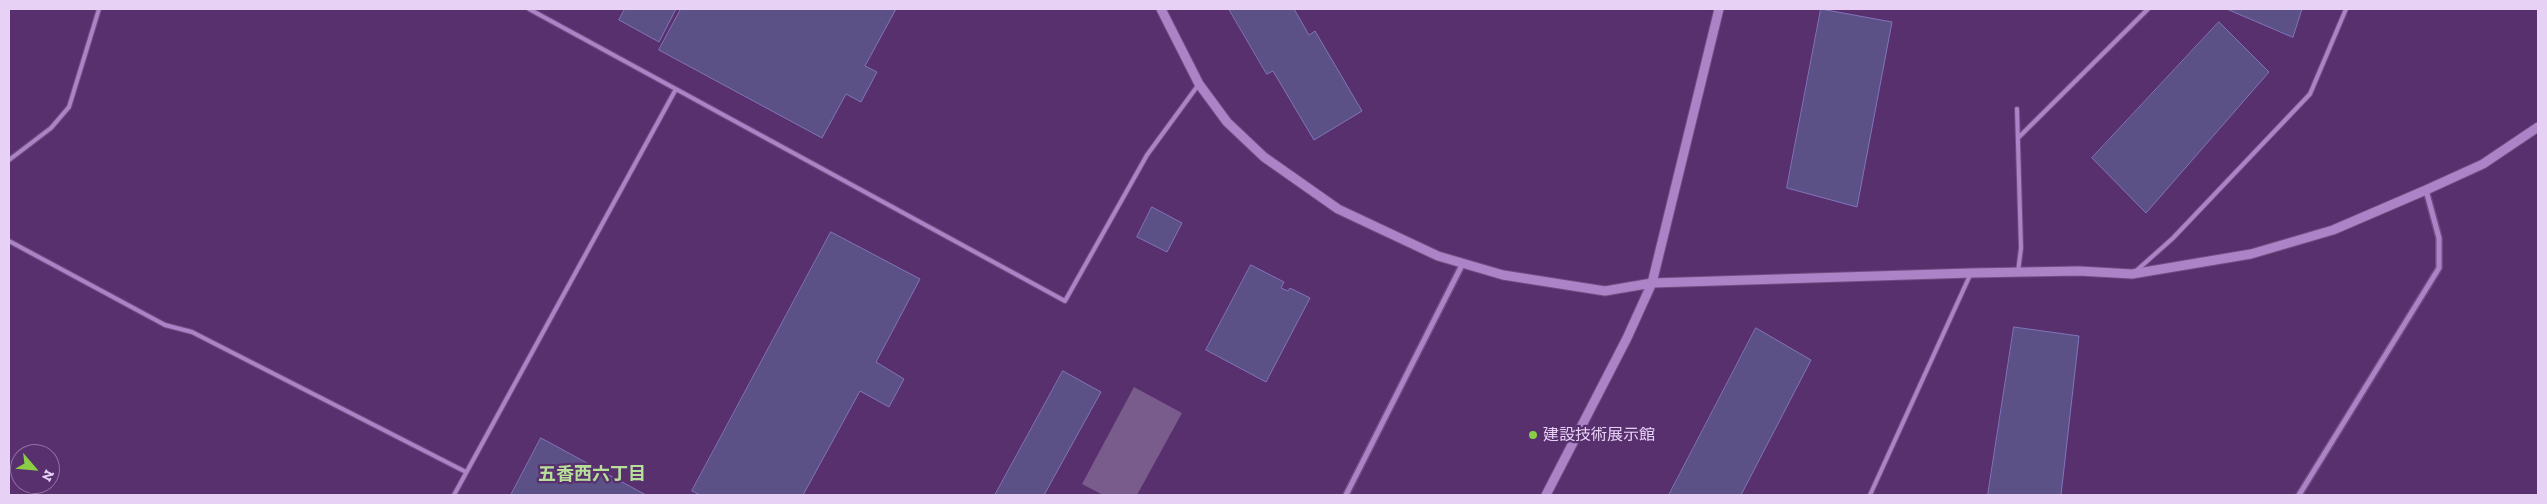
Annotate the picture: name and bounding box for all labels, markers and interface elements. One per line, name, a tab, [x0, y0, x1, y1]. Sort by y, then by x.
place label: 建設技術展示館	[1543, 425, 1655, 445]
marker: 建設技術展示館	[1527, 429, 1539, 441]
north arrow	[10, 444, 60, 494]
district label: 五香西六丁目	[538, 464, 646, 486]
text: N	[38, 467, 58, 484]

